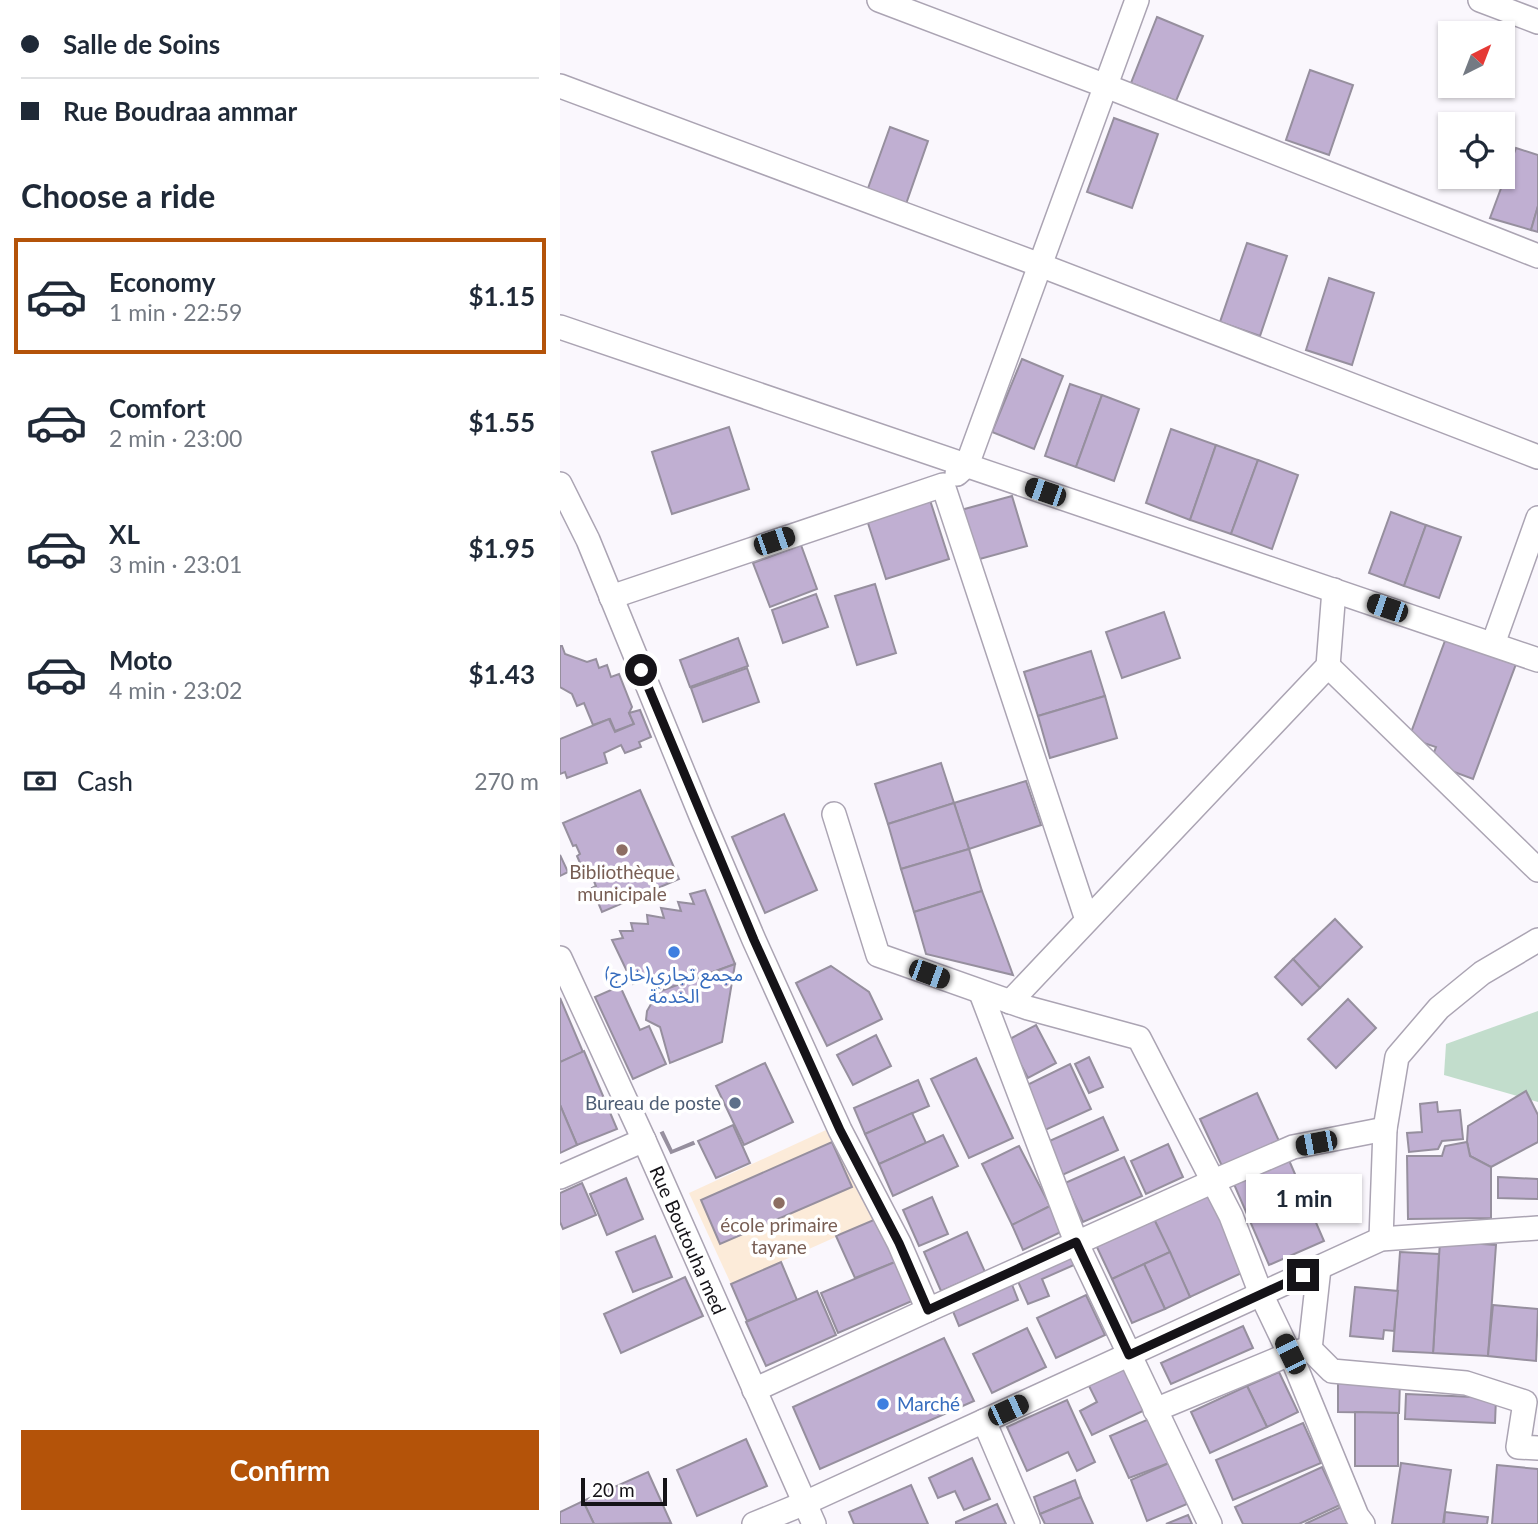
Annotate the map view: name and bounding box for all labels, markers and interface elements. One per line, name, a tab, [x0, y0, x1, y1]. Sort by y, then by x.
north arrow	[1438, 21, 1516, 98]
map controls	[1438, 21, 1515, 189]
text: Salle de Soins	[63, 28, 220, 60]
text: Rue Boudraa ammar	[63, 95, 297, 127]
button: locate	[1438, 112, 1515, 189]
text: Choose a ride	[21, 176, 215, 215]
icon: car	[25, 265, 88, 328]
text: Economy	[109, 266, 215, 298]
text: $1.15	[469, 280, 535, 312]
text: 1 min · 22:59	[109, 298, 242, 326]
icon: car	[25, 391, 88, 454]
text: Comfort	[109, 392, 206, 424]
text: $1.55	[469, 406, 535, 438]
text: 2 min · 23:00	[109, 424, 242, 452]
car	[1022, 475, 1069, 509]
icon: car	[25, 517, 88, 580]
text: XL	[109, 518, 140, 550]
car	[751, 524, 798, 558]
text: $1.95	[469, 532, 535, 564]
text: 3 min · 23:01	[109, 550, 242, 578]
car	[1364, 591, 1411, 625]
icon: car	[25, 643, 88, 706]
text: Moto	[109, 644, 172, 676]
route start	[625, 654, 657, 686]
text: $1.43	[469, 658, 535, 690]
text: 4 min · 23:02	[109, 676, 242, 704]
icon: cash	[21, 762, 59, 800]
text: Cash	[77, 765, 133, 797]
text: 270 m	[474, 767, 539, 795]
marker: Bibliothèque municipale	[614, 842, 630, 858]
place label: Bibliothèque municipale	[569, 860, 675, 905]
marker: (مجمع تجاري(خارج الخدمة	[666, 944, 682, 960]
car	[906, 957, 953, 991]
place label: (مجمع تجاري(خارج الخدمة	[605, 962, 743, 1007]
place label: Bureau de poste	[585, 1091, 721, 1114]
marker: Bureau de poste	[727, 1095, 743, 1111]
car	[1294, 1129, 1339, 1157]
street label: Rue Boutouha med	[645, 1162, 731, 1317]
callout: 1 min	[1245, 1174, 1361, 1222]
text: 1 min	[1275, 1184, 1333, 1212]
marker: école primaire tayane	[771, 1195, 787, 1211]
place label: école primaire tayane	[720, 1213, 838, 1258]
route end	[1287, 1259, 1319, 1291]
car	[1272, 1331, 1309, 1377]
place label: Marché	[897, 1392, 960, 1415]
car	[985, 1392, 1032, 1428]
marker: Marché	[875, 1396, 891, 1412]
button: Confirm	[21, 1430, 539, 1510]
scale bar	[581, 1475, 667, 1507]
text: 20 m	[592, 1478, 635, 1501]

